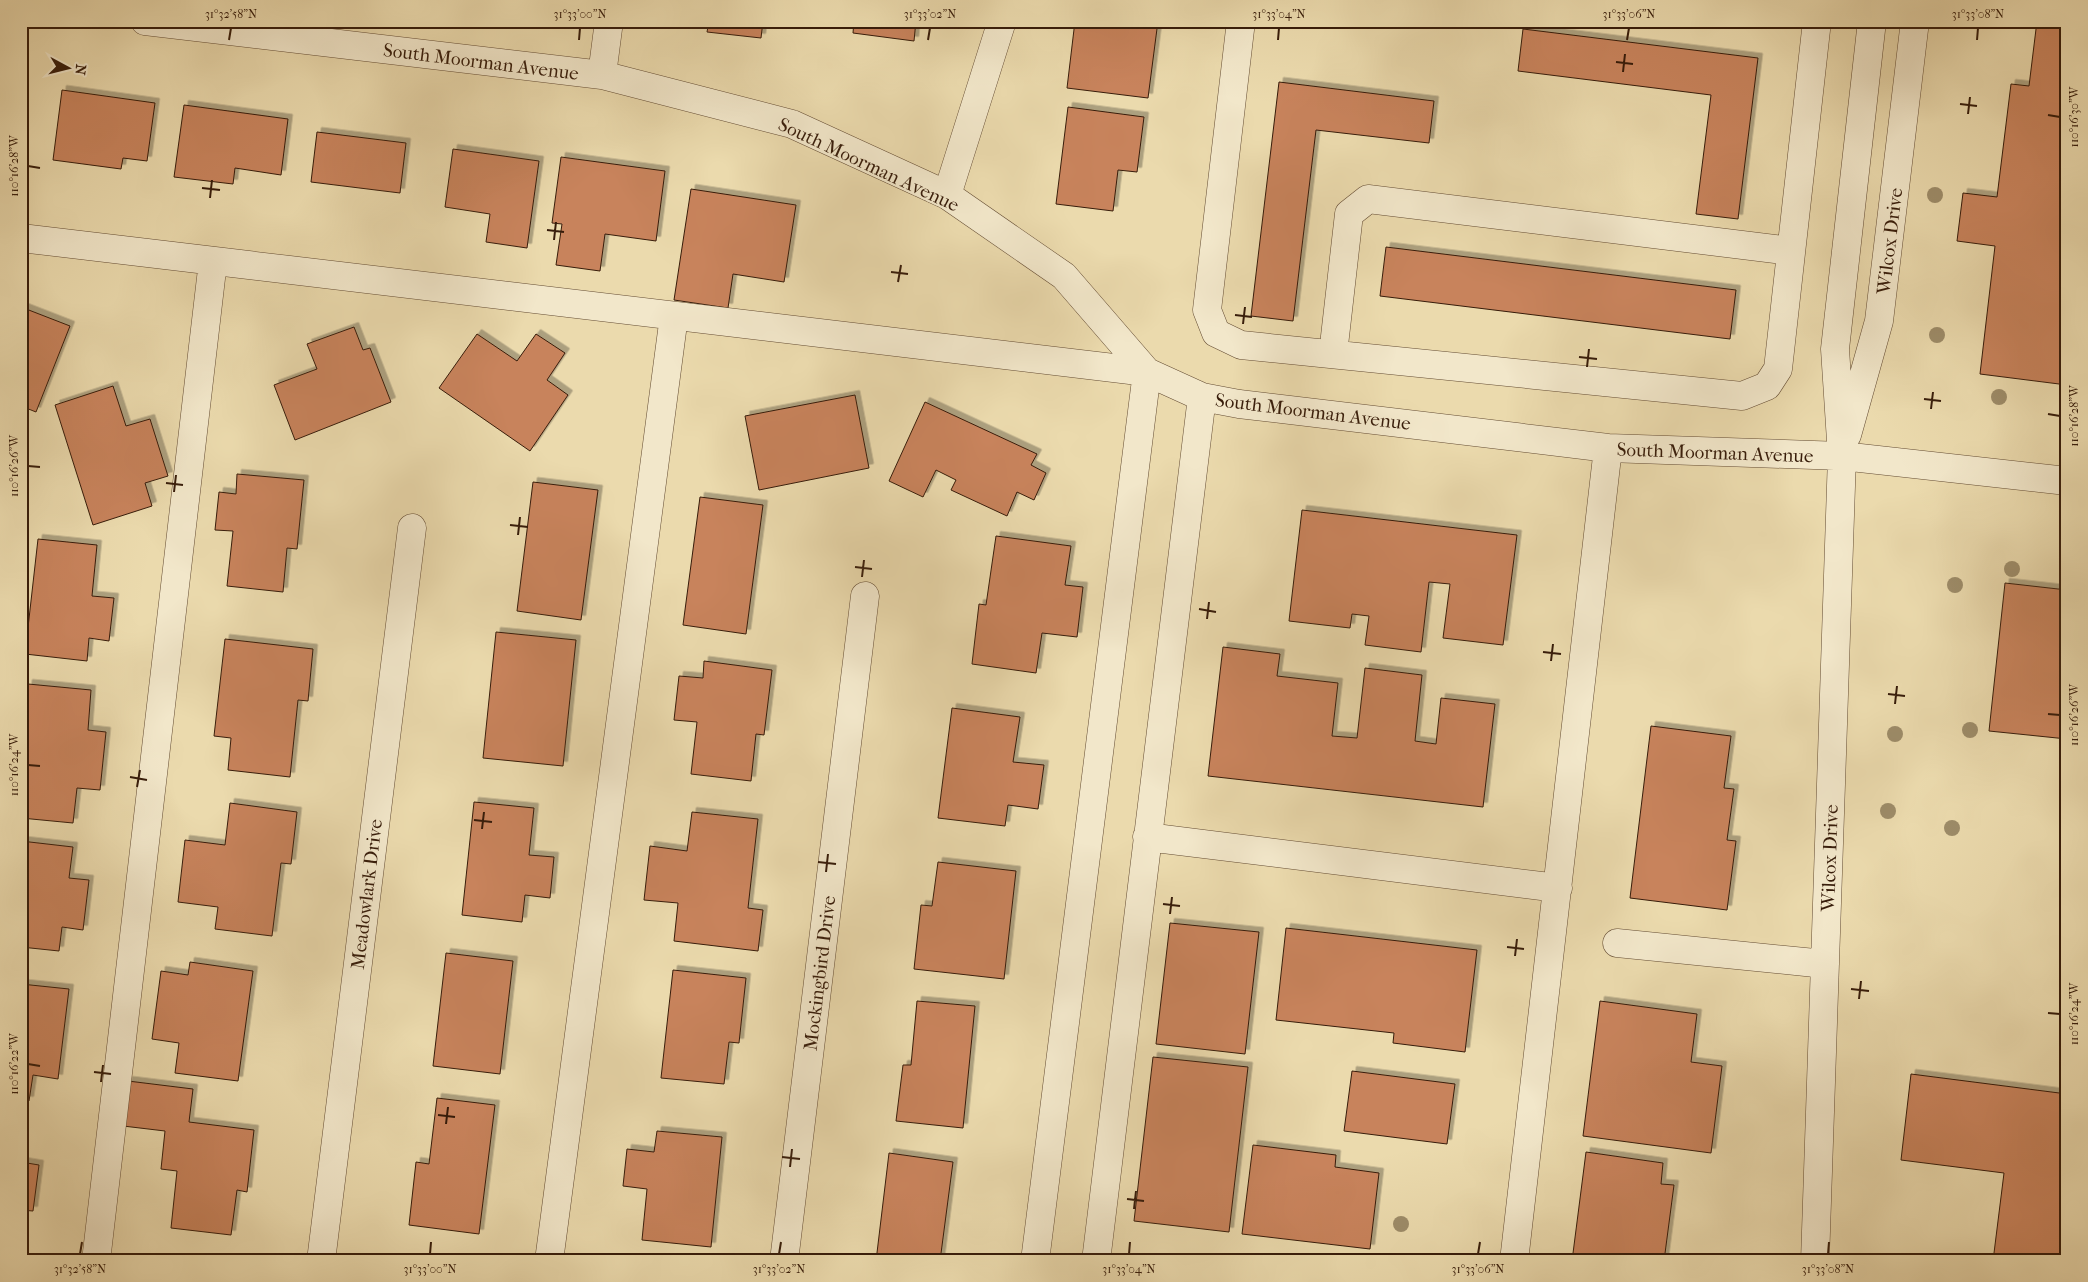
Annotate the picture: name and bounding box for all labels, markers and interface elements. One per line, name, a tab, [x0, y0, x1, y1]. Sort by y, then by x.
text: 31°32'58"N	[205, 7, 257, 21]
text: 31°33'00"N	[553, 7, 607, 21]
text: 31°33'02"N	[904, 7, 956, 21]
text: 31°33'04"N	[1252, 7, 1306, 21]
text: 31°33'06"N	[1603, 7, 1655, 21]
text: 31°33'08"N	[1952, 7, 2004, 21]
street label: South Moorman Avenue	[382, 39, 580, 85]
north arrow	[42, 42, 92, 92]
text: N	[71, 63, 89, 76]
text: 110°16'30"W	[2067, 85, 2081, 147]
street label: South Moorman Avenue	[775, 113, 962, 216]
text: 110°16'28"W	[7, 134, 21, 197]
street label: Wilcox Drive	[1872, 187, 1907, 297]
text: 110°16'28"W	[2067, 384, 2081, 447]
street label: South Moorman Avenue	[1214, 389, 1412, 435]
text: 110°16'26"W	[7, 434, 21, 497]
street label: South Moorman Avenue	[1616, 439, 1814, 467]
text: 110°16'26"W	[2067, 683, 2081, 746]
text: 110°16'24"W	[7, 733, 21, 796]
street label: Wilcox Drive	[1817, 804, 1843, 913]
street label: Meadowlark Drive	[347, 818, 387, 970]
street label: Mockingbird Drive	[800, 894, 840, 1052]
text: 110°16'24"W	[2067, 982, 2081, 1045]
text: 110°16'22"W	[7, 1032, 21, 1095]
text: 31°32'58"N	[54, 1262, 106, 1276]
text: 31°33'00"N	[403, 1262, 457, 1276]
text: 31°33'02"N	[753, 1262, 805, 1276]
text: 31°33'04"N	[1102, 1262, 1156, 1276]
text: 31°33'06"N	[1452, 1262, 1504, 1276]
text: 31°33'08"N	[1802, 1262, 1854, 1276]

